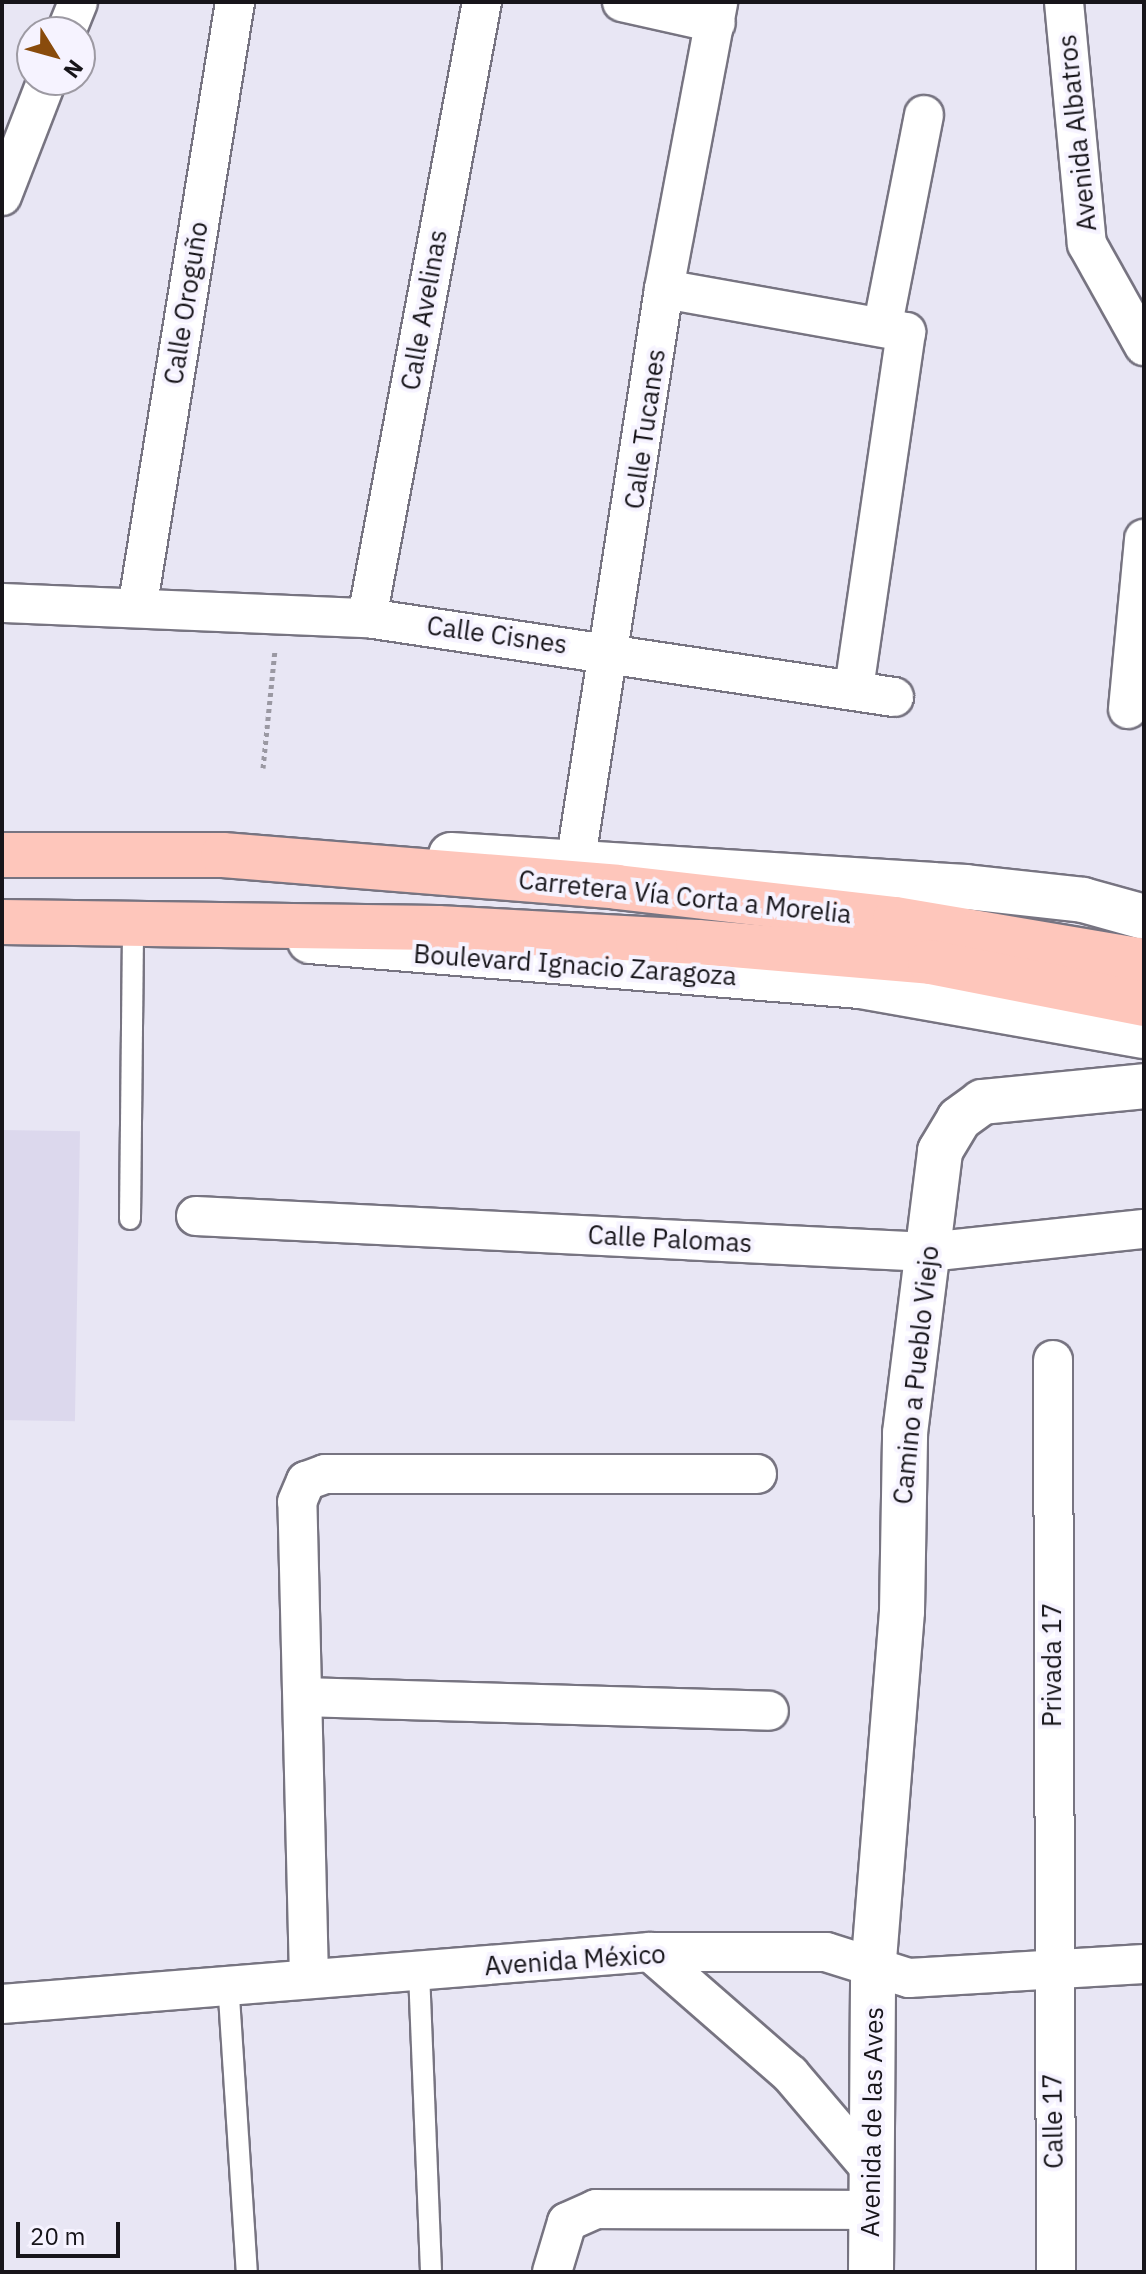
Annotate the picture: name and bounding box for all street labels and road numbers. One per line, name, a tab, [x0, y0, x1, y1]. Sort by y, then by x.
street label: Avenida Albatros	[1051, 33, 1103, 233]
street label: Calle Oroguño	[158, 219, 214, 387]
street label: Calle Avelinas	[395, 227, 453, 393]
street label: Calle Tucanes	[618, 347, 672, 511]
street label: Calle Cisnes	[425, 610, 569, 660]
street label: Carretera Vía Corta a Morelia	[517, 864, 853, 930]
street label: Boulevard Ignacio Zaragoza	[412, 938, 738, 992]
street label: Calle Palomas	[587, 1219, 753, 1259]
street label: Camino a Pueblo Viejo	[887, 1244, 945, 1506]
street label: Privada 17	[1036, 1603, 1068, 1727]
street label: Avenida México	[483, 1938, 667, 1982]
street label: Avenida de las Aves	[854, 2007, 890, 2237]
street label: Calle 17	[1037, 2073, 1069, 2169]

